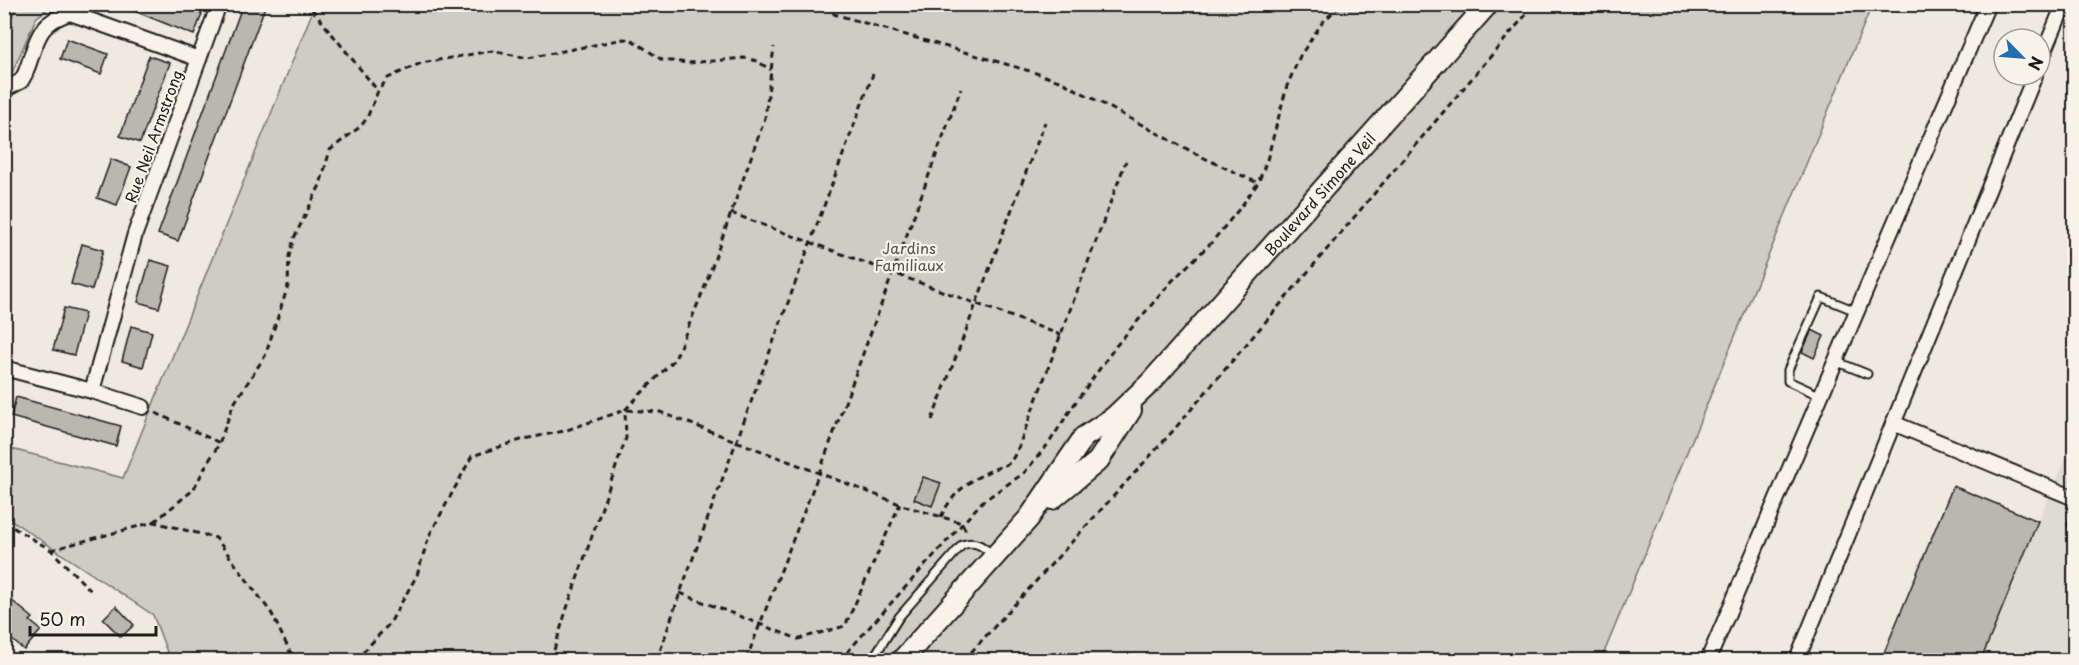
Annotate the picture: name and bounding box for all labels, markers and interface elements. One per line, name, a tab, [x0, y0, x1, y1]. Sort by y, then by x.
north arrow	[1992, 27, 2052, 87]
text: N	[2023, 53, 2050, 75]
street label: Rue Neil Armstrong	[118, 66, 188, 206]
street label: Boulevard Simone Veil	[1258, 127, 1380, 260]
park label: Jardins Familiaux	[874, 236, 944, 276]
scale bar	[30, 599, 156, 637]
text: 50 m	[39, 605, 86, 632]

